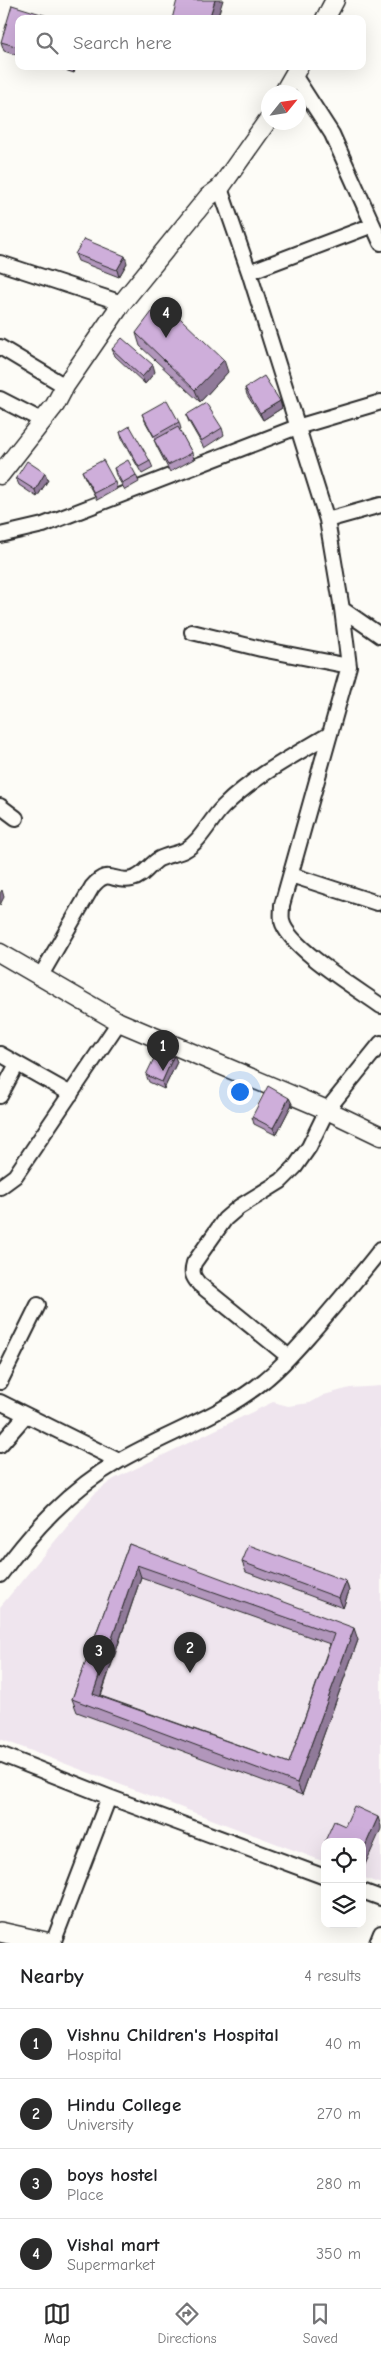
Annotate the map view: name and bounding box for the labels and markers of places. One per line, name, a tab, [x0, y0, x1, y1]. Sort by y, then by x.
pin: 4	[150, 297, 182, 338]
pin: 1	[147, 1030, 179, 1071]
pin: 2	[174, 1632, 206, 1673]
pin: 3	[83, 1635, 115, 1676]

